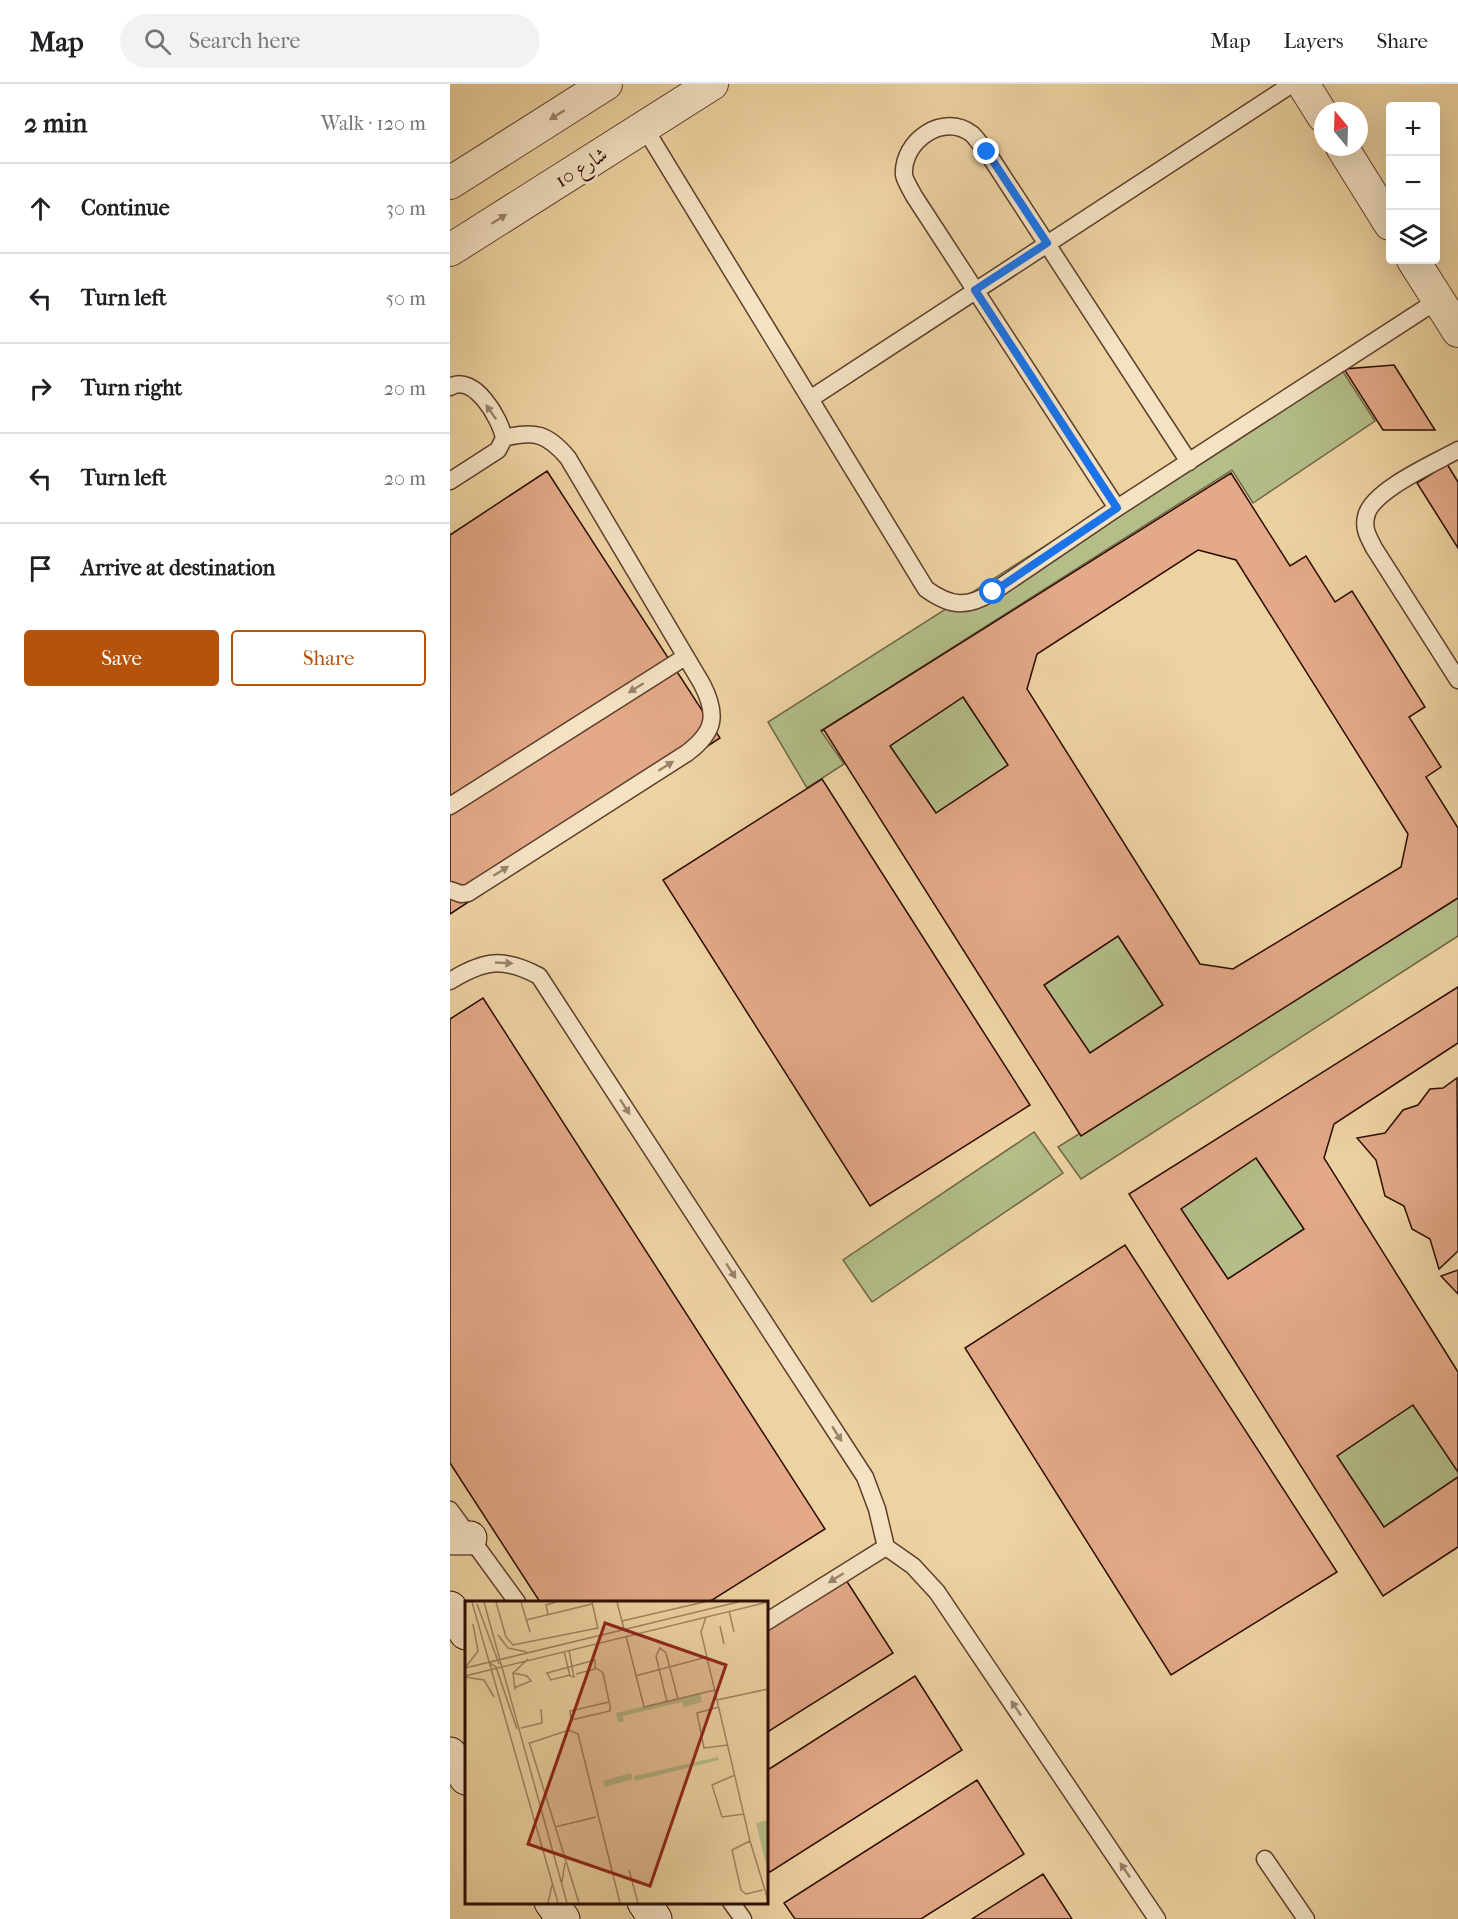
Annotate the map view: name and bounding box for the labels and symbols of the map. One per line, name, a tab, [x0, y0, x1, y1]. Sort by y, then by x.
north arrow	[1314, 102, 1368, 156]
one-way arrow	[549, 110, 565, 121]
route end	[973, 138, 999, 164]
street label: شارع 10	[551, 143, 615, 197]
one-way arrow	[491, 213, 508, 224]
one-way arrow	[485, 404, 497, 420]
route start	[979, 578, 1005, 604]
one-way arrow	[628, 683, 644, 694]
one-way arrow	[658, 761, 674, 772]
one-way arrow	[493, 866, 509, 877]
one-way arrow	[494, 958, 513, 968]
one-way arrow	[620, 1099, 631, 1115]
one-way arrow	[725, 1263, 736, 1279]
one-way arrow	[832, 1426, 843, 1443]
one-way arrow	[829, 1572, 845, 1584]
inset map	[465, 1601, 768, 1904]
one-way arrow	[1010, 1701, 1022, 1717]
one-way arrow	[1119, 1863, 1131, 1879]

